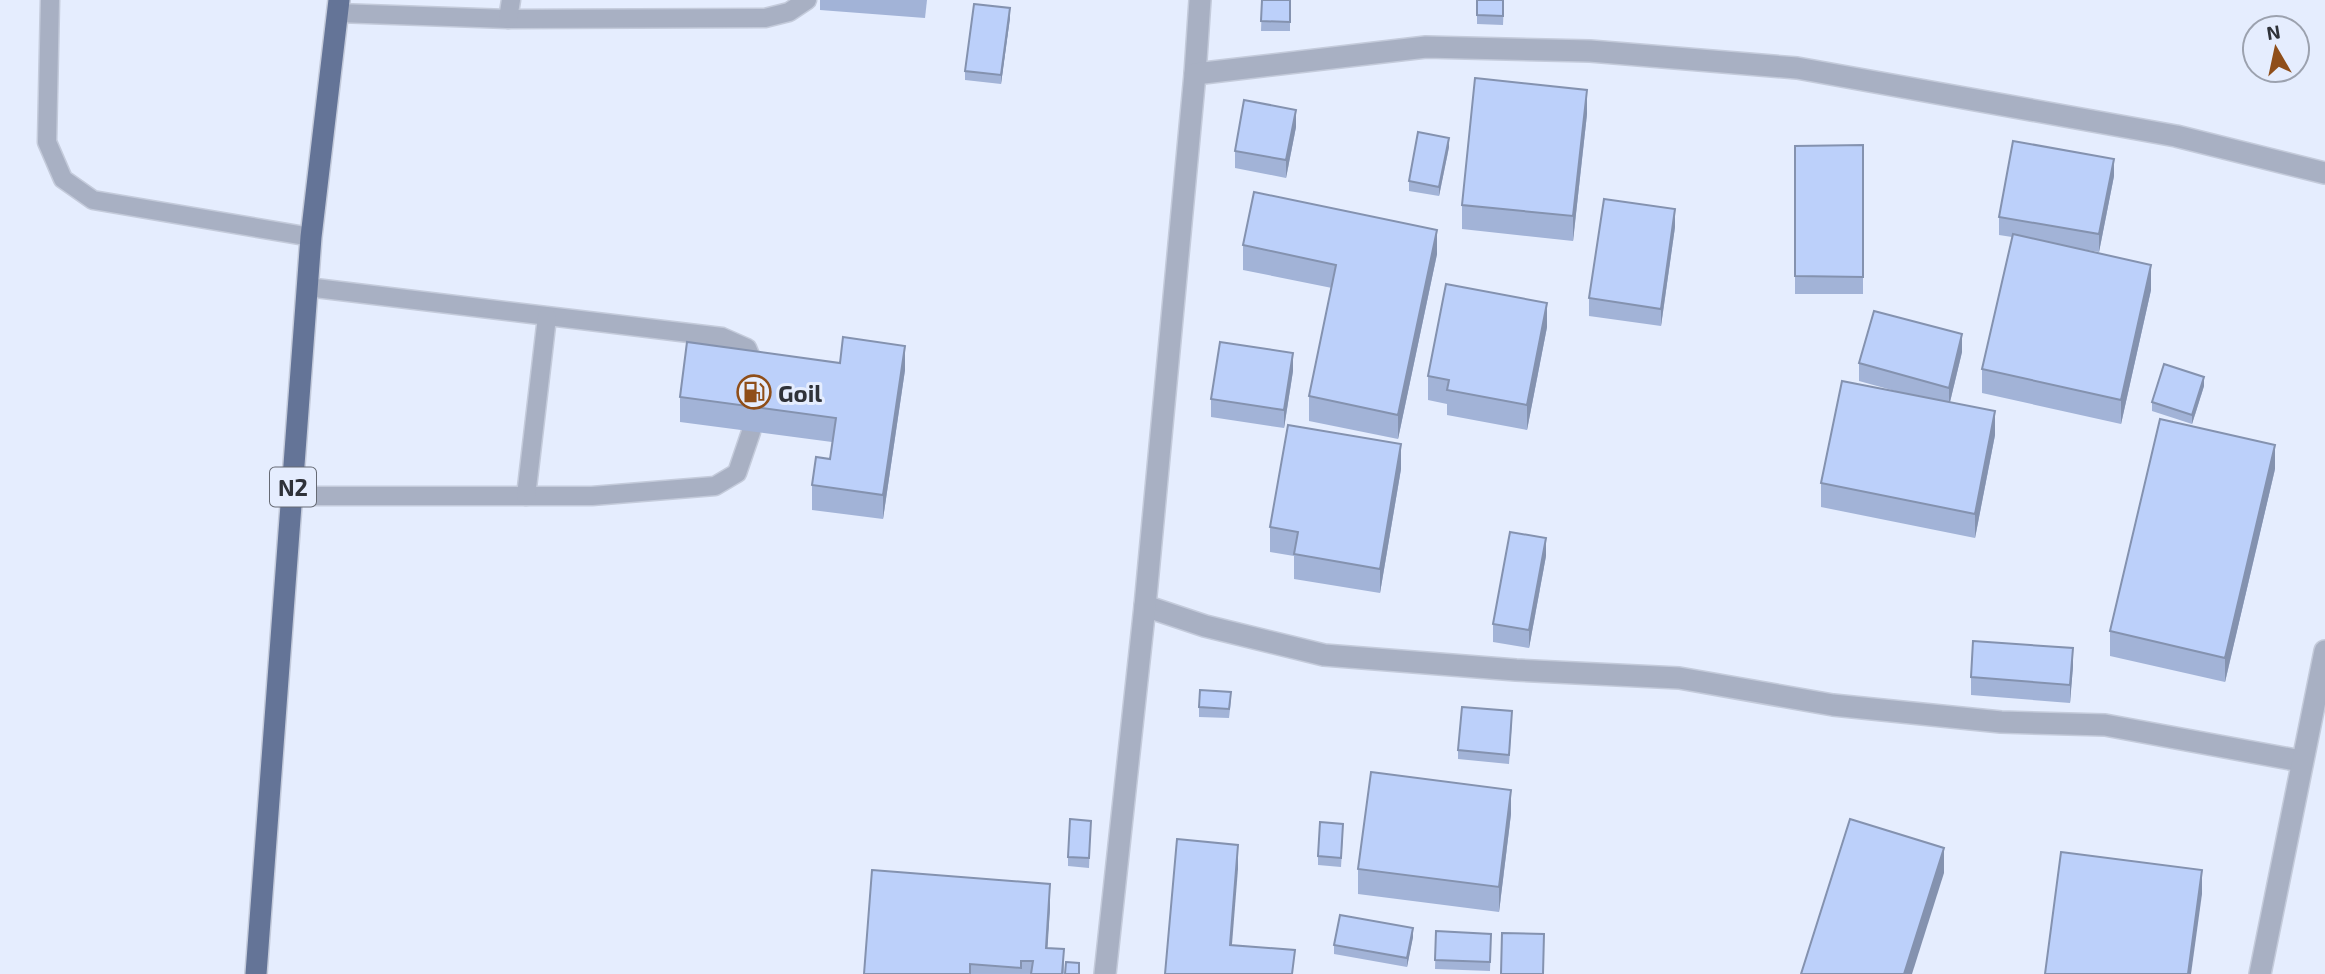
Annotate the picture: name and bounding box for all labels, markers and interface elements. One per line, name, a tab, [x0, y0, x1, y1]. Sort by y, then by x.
north arrow	[2241, 14, 2311, 84]
text: N	[2265, 19, 2282, 44]
fuel station icon: Goil	[735, 373, 773, 411]
place label: Goil	[778, 378, 822, 407]
road number: N2	[270, 467, 316, 506]

